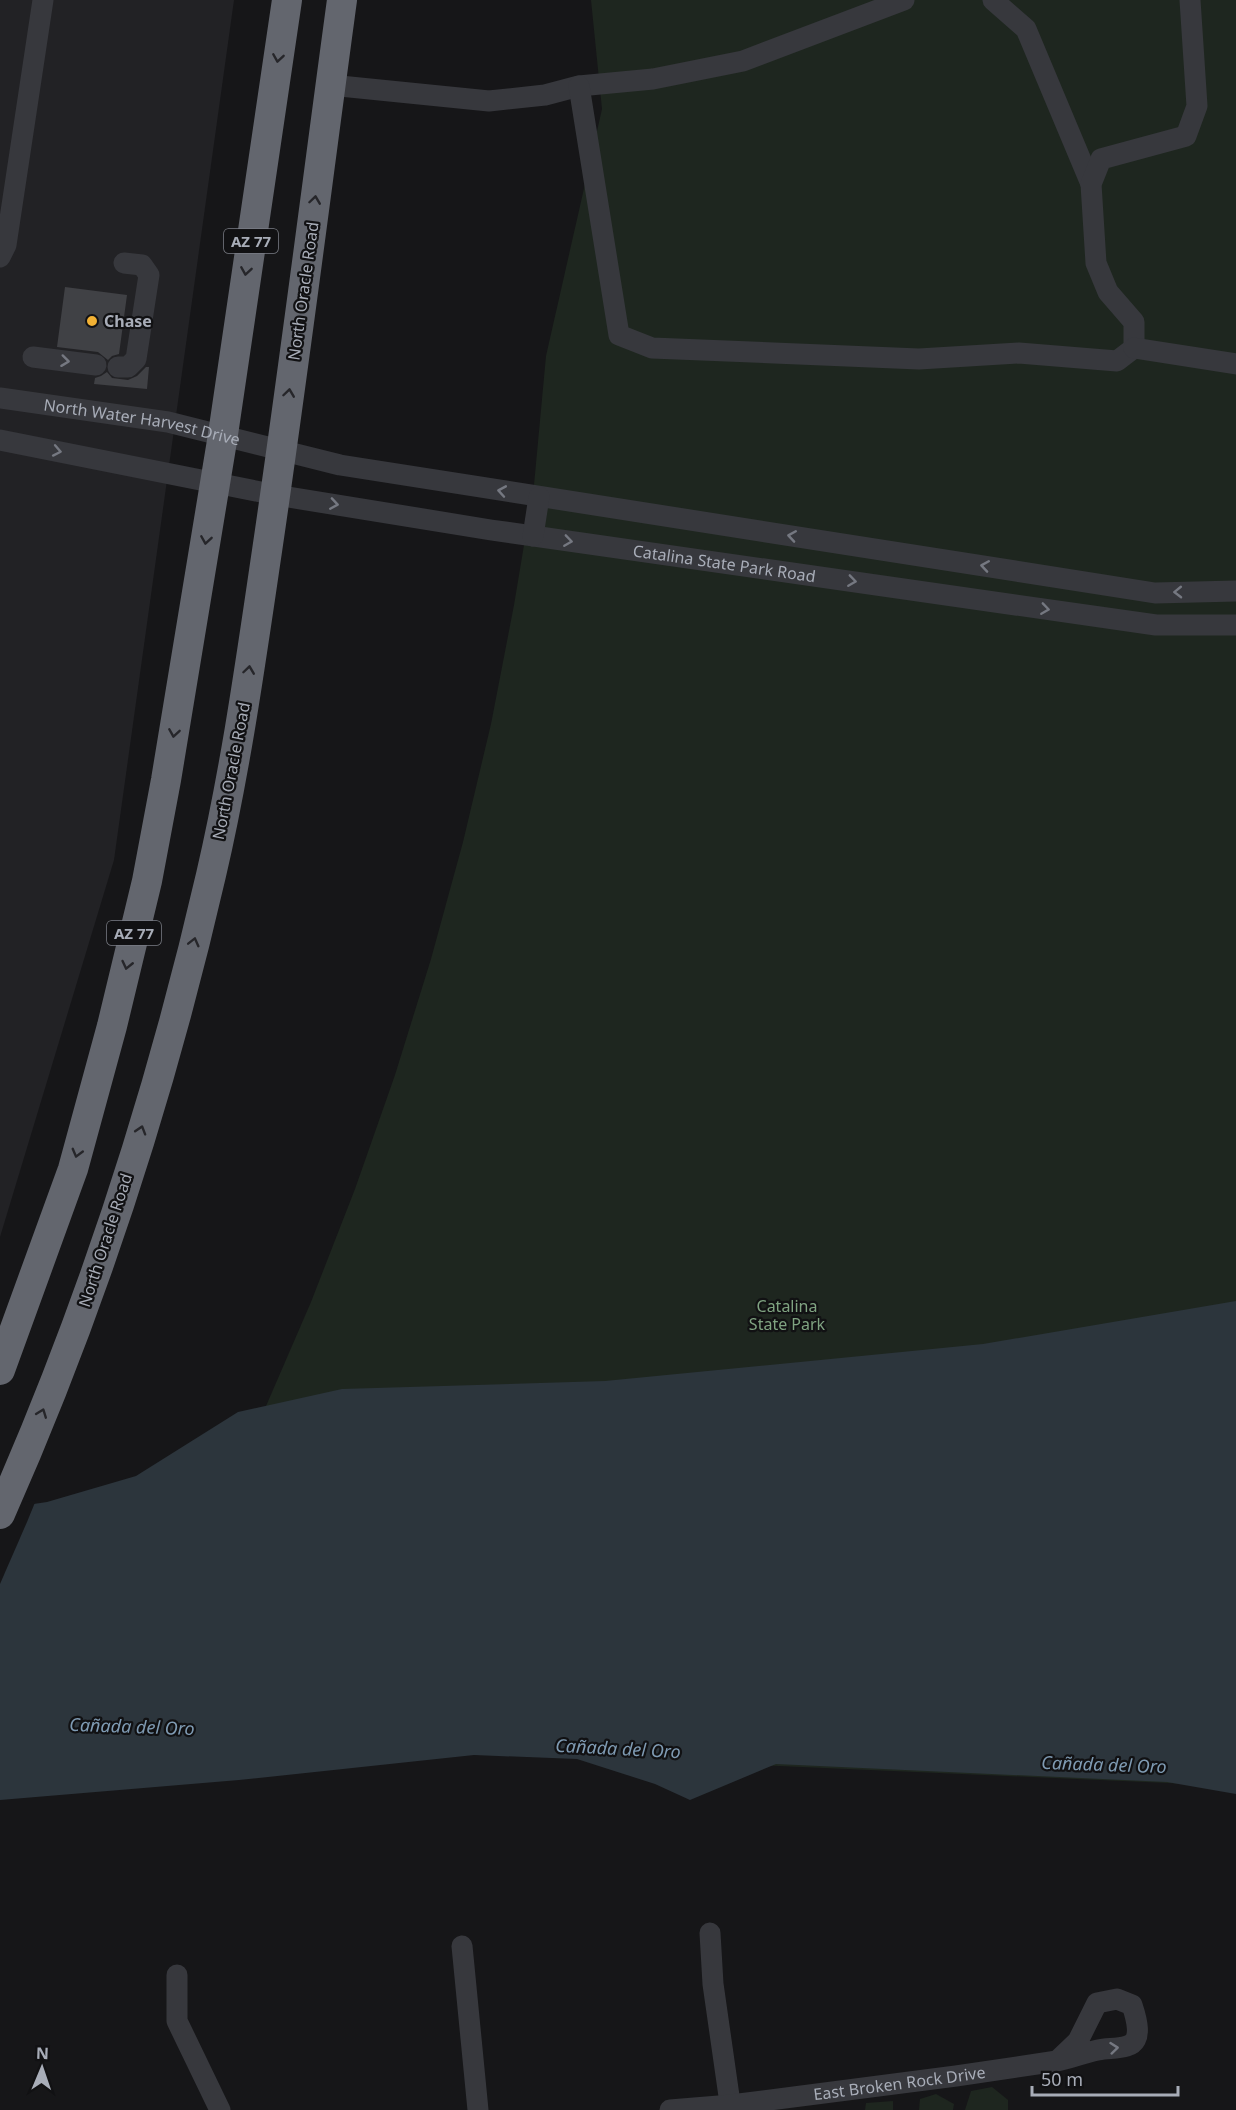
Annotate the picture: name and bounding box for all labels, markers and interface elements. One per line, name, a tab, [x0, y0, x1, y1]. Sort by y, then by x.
one-way arrow	[273, 53, 285, 62]
one-way arrow	[308, 195, 321, 205]
street label: North Oracle Road	[282, 220, 324, 362]
road number: AZ 77	[224, 229, 278, 253]
one-way arrow	[241, 267, 253, 276]
place label: Chase	[104, 310, 152, 332]
marker: Chase	[85, 314, 99, 328]
one-way arrow	[60, 354, 69, 367]
one-way arrow	[283, 389, 295, 398]
street label: North Water Harvest Drive	[42, 393, 242, 451]
one-way arrow	[53, 445, 62, 457]
one-way arrow	[497, 485, 507, 497]
one-way arrow	[329, 497, 338, 509]
one-way arrow	[787, 530, 797, 543]
one-way arrow	[563, 534, 572, 546]
one-way arrow	[200, 536, 212, 545]
street label: Catalina State Park Road	[632, 539, 817, 587]
one-way arrow	[980, 560, 990, 573]
one-way arrow	[847, 575, 857, 587]
one-way arrow	[1173, 586, 1182, 598]
one-way arrow	[1040, 603, 1050, 615]
one-way arrow	[243, 665, 255, 674]
street label: North Oracle Road	[207, 700, 255, 842]
one-way arrow	[168, 728, 180, 737]
road number: AZ 77	[107, 921, 161, 945]
one-way arrow	[187, 938, 200, 948]
one-way arrow	[121, 960, 134, 970]
one-way arrow	[134, 1125, 146, 1136]
one-way arrow	[72, 1148, 84, 1158]
street label: North Oracle Road	[73, 1170, 137, 1310]
park label: Catalina State Park	[749, 1295, 826, 1335]
one-way arrow	[35, 1408, 47, 1419]
water label: Cañada del Oro	[69, 1712, 195, 1740]
water label: Cañada del Oro	[555, 1733, 681, 1763]
water label: Cañada del Oro	[1041, 1750, 1167, 1778]
north arrow	[12, 2038, 72, 2098]
text: N	[36, 2042, 49, 2064]
one-way arrow	[1109, 2042, 1118, 2055]
scale bar	[1032, 2059, 1178, 2097]
street label: East Broken Rock Drive	[812, 2061, 987, 2105]
text: 50 m	[1041, 2067, 1083, 2091]

